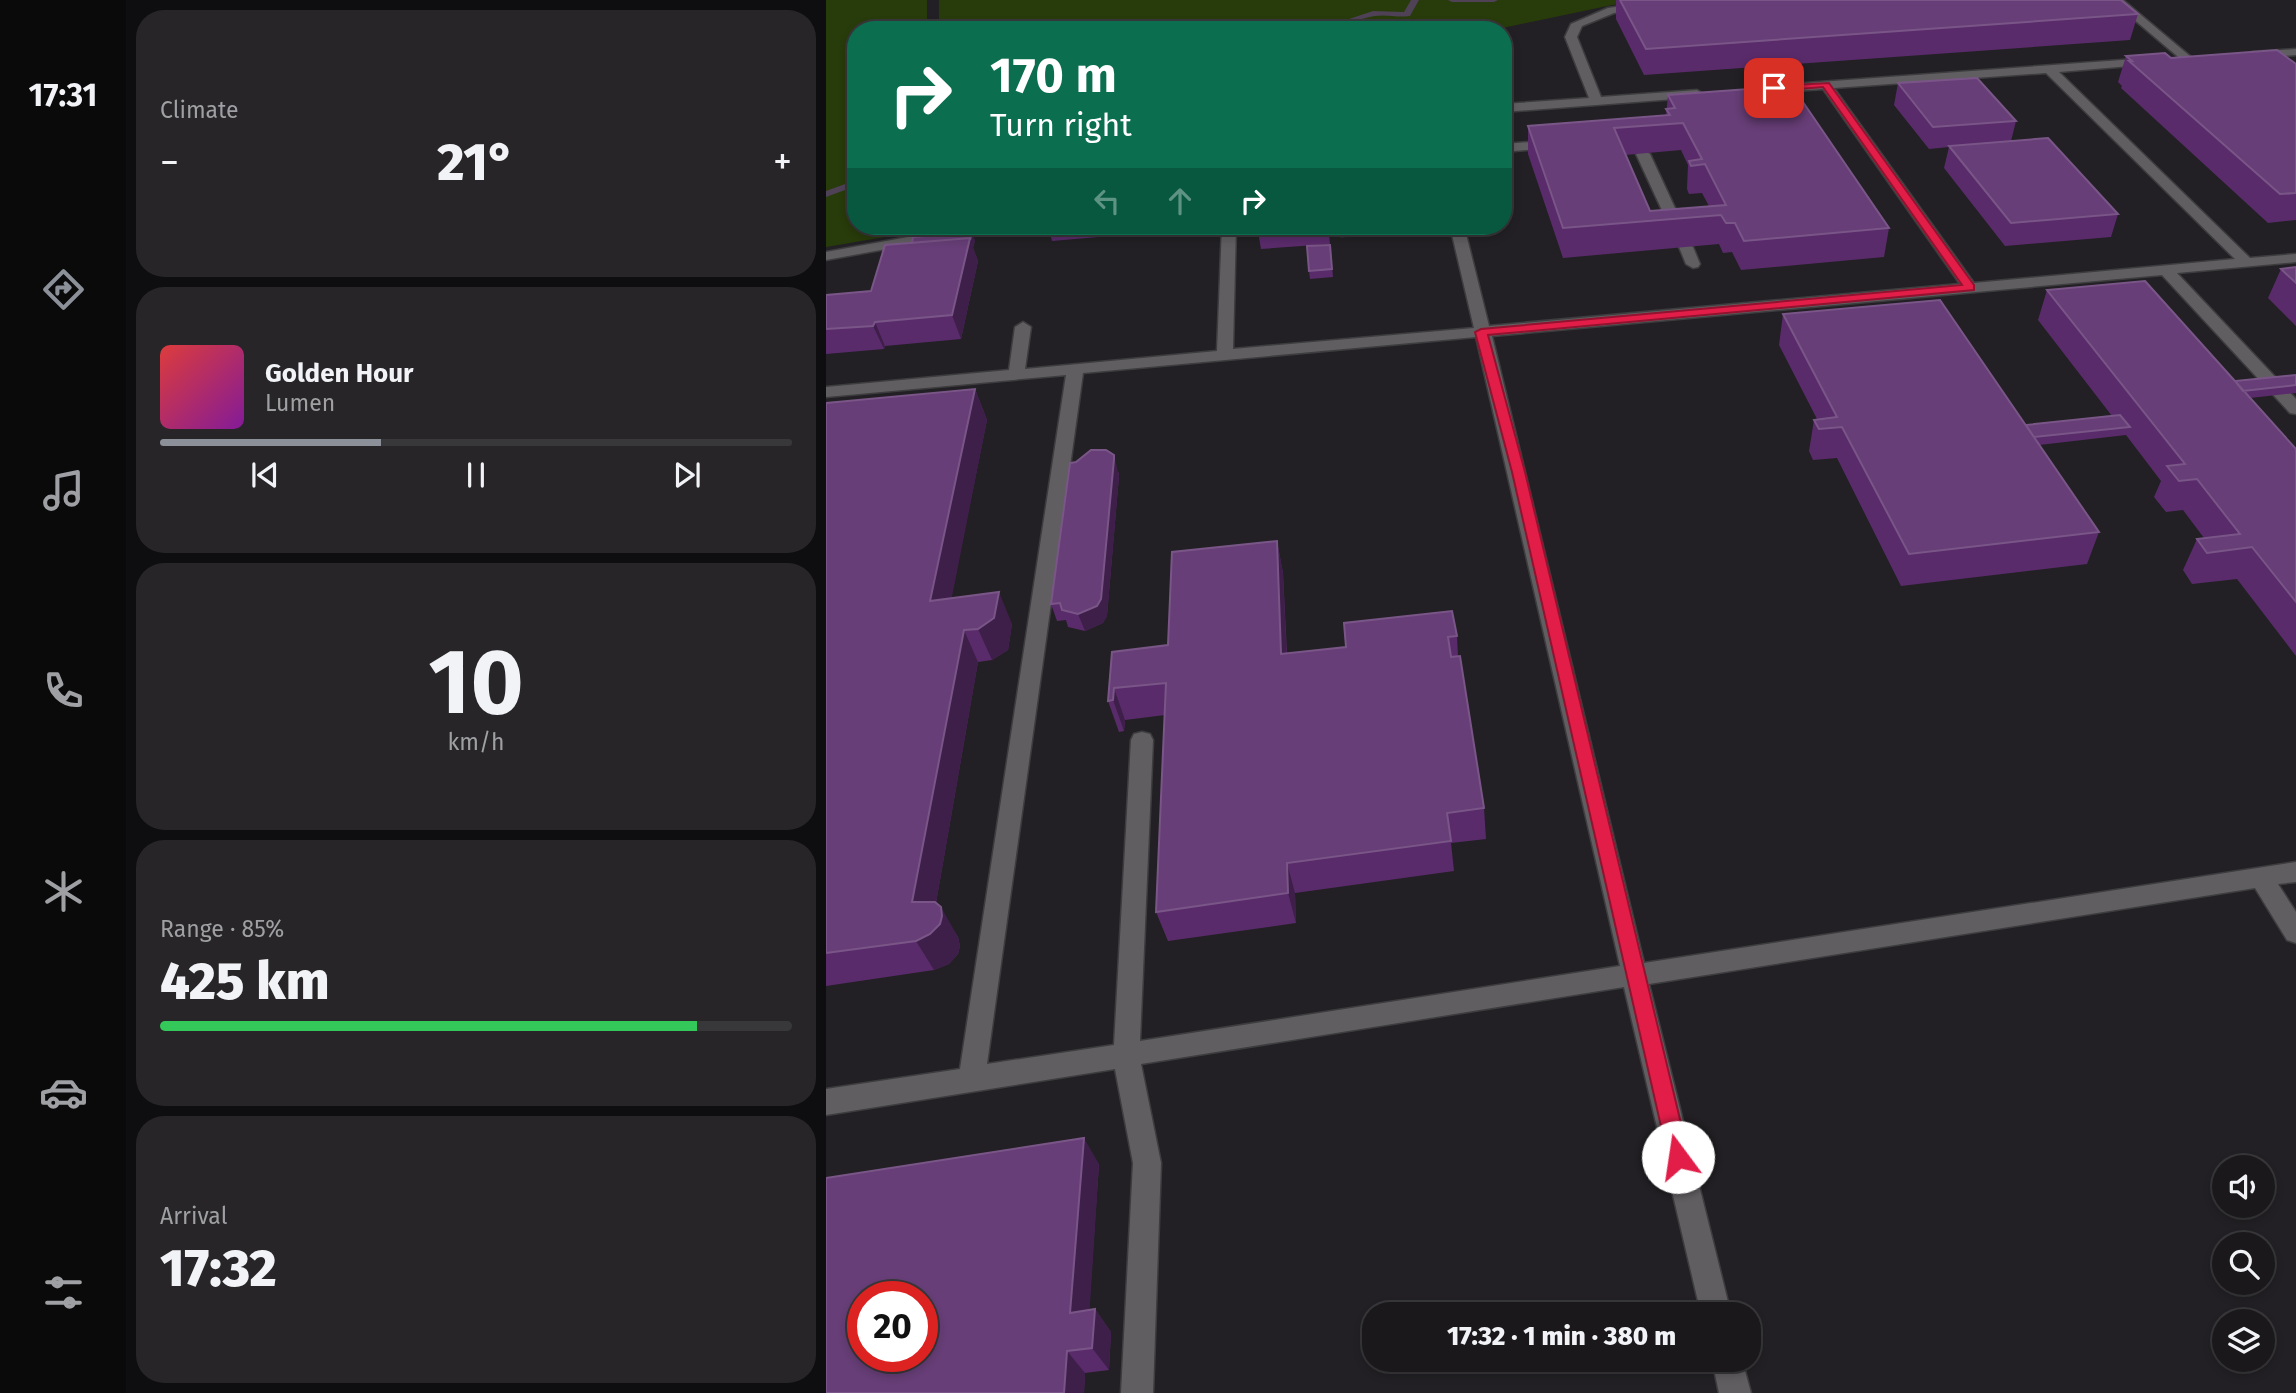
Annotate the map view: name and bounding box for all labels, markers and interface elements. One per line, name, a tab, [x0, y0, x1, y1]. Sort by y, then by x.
text: 170 m	[990, 46, 1117, 105]
icon: right	[875, 49, 966, 140]
pin	[1744, 58, 1804, 118]
icon: arrive	[1755, 69, 1793, 107]
text: 17:31	[29, 76, 97, 114]
text: Climate	[160, 96, 239, 124]
text: Turn right	[990, 106, 1132, 144]
text: 21°	[437, 131, 515, 194]
text: −	[160, 139, 179, 185]
text: +	[773, 139, 792, 185]
icon: left	[1088, 182, 1126, 220]
icon: ahead	[1161, 182, 1199, 220]
icon: right	[1234, 182, 1272, 220]
icon: directions	[39, 265, 88, 314]
text: Golden Hour	[265, 358, 413, 389]
text: Lumen	[265, 389, 335, 417]
icon: previous	[246, 456, 284, 494]
icon: pause	[457, 456, 495, 494]
icon: next	[668, 456, 706, 494]
icon: music	[39, 466, 88, 515]
text: 10	[428, 628, 524, 737]
icon: phone	[39, 666, 88, 715]
text: km/h	[448, 728, 504, 756]
icon: climate	[39, 867, 88, 916]
text: Range · 85%	[160, 915, 284, 943]
text: 425 km	[160, 950, 329, 1013]
icon: car	[39, 1068, 88, 1117]
position arrow	[1641, 1120, 1715, 1194]
map controls	[2212, 1155, 2275, 1372]
button: sound	[2212, 1155, 2275, 1218]
text: Arrival	[160, 1202, 227, 1230]
button: search	[2212, 1232, 2275, 1295]
text: 17:32	[160, 1237, 277, 1300]
icon: filters	[39, 1268, 88, 1317]
speed limit sign: 20	[847, 1281, 938, 1372]
button: layers	[2212, 1309, 2275, 1372]
text: 17:32 · 1 min · 380 m	[1447, 1321, 1676, 1352]

